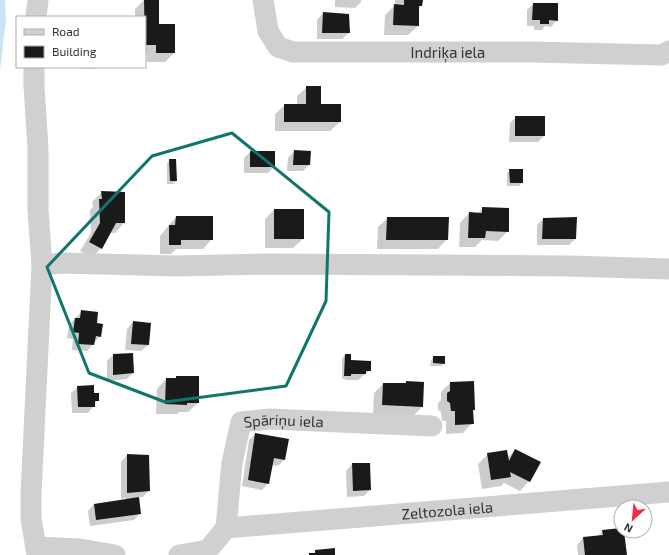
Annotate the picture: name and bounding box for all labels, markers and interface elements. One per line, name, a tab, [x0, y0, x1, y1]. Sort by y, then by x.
legend	[16, 16, 146, 68]
text: Road	[52, 24, 80, 38]
street label: Indriķa iela	[411, 43, 485, 63]
text: Building	[52, 44, 97, 58]
street label: Spāriņu iela	[243, 410, 324, 431]
street label: Zeltozola iela	[401, 497, 494, 523]
north arrow	[613, 499, 653, 539]
text: N	[622, 521, 635, 536]

